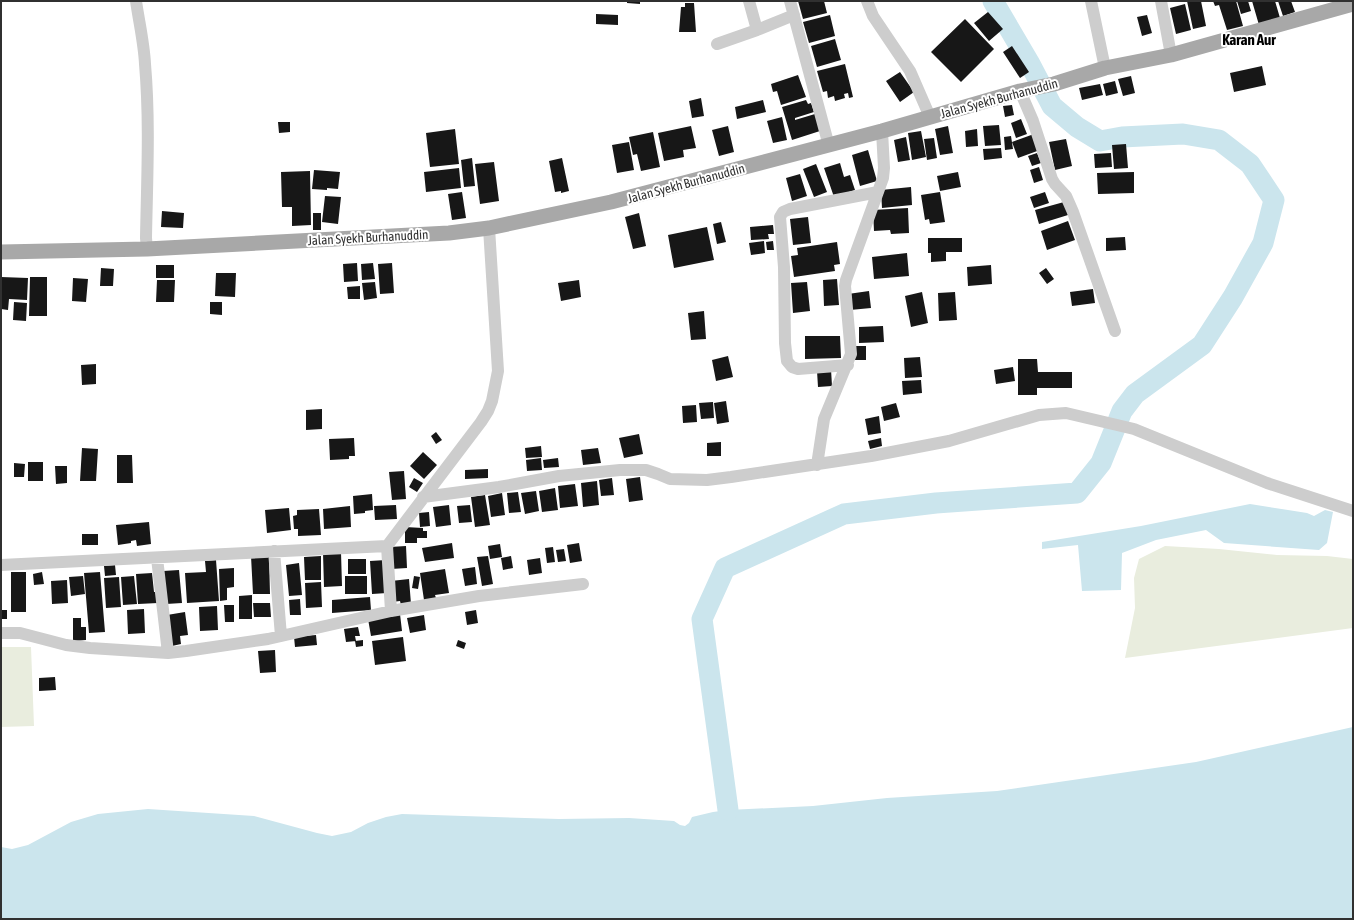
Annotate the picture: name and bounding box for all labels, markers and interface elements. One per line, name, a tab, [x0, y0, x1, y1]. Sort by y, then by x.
district label: Karan Aur	[1222, 31, 1276, 48]
street label: Jalan Syekh Burhanuddin	[939, 76, 1059, 121]
street label: Jalan Syekh Burhanuddin	[626, 161, 746, 206]
street label: Jalan Syekh Burhanuddin	[307, 227, 429, 248]

